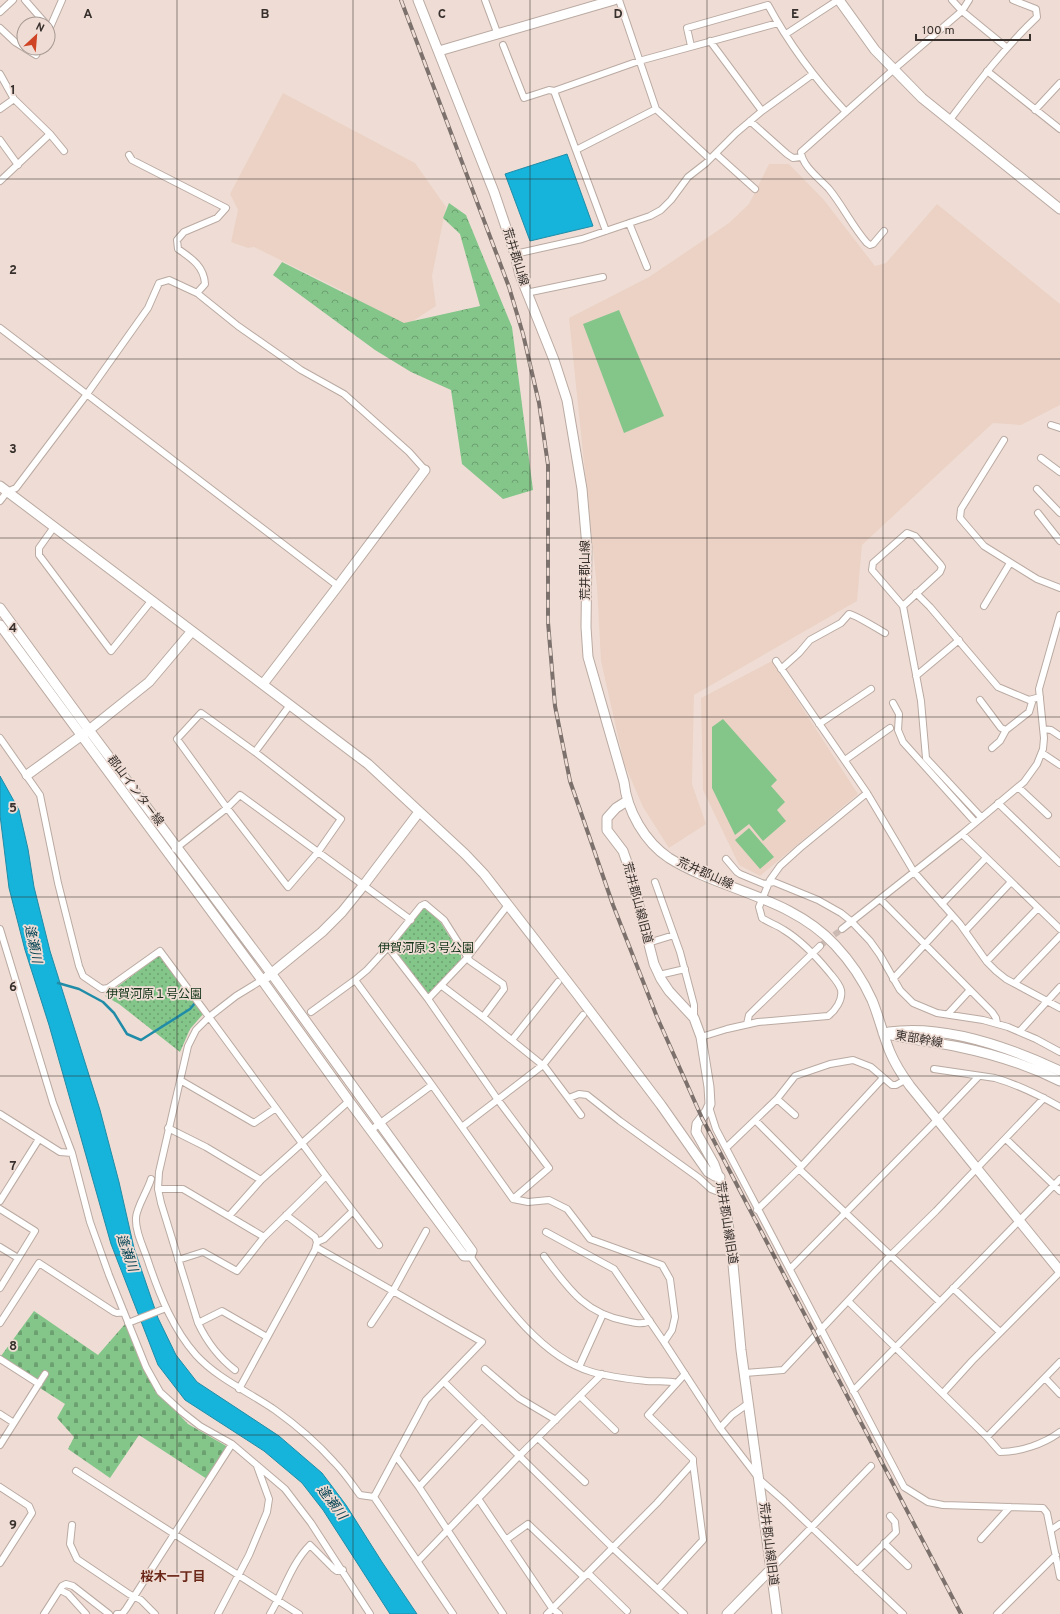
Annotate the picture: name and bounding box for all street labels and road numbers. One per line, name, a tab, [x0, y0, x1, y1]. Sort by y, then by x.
street label: 荒井郡山線	[499, 226, 531, 288]
street label: 荒井郡山線	[578, 540, 594, 600]
street label: 郡山インター線	[103, 753, 167, 829]
street label: 荒井郡山線	[674, 854, 736, 894]
street label: 荒井郡山線旧道	[618, 860, 656, 946]
street label: 東部幹線	[894, 1028, 944, 1052]
street label: 荒井郡山線旧道	[712, 1180, 740, 1266]
street label: 荒井郡山線旧道	[755, 1501, 781, 1587]

